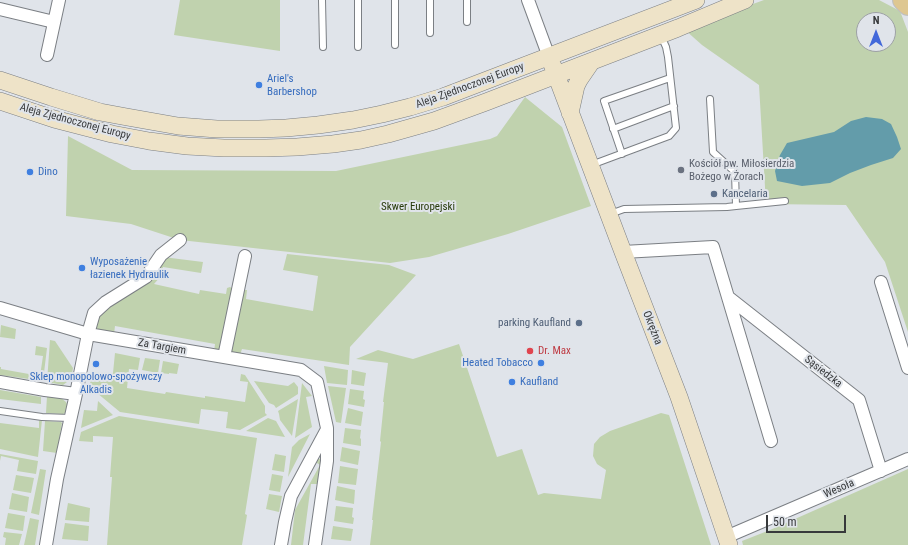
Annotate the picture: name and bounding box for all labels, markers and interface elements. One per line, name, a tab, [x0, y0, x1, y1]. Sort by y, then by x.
north arrow	[856, 12, 896, 52]
text: N	[873, 14, 879, 27]
street label: Aleja Zjednoczonej Europy	[414, 60, 526, 112]
place label: Ariel's Barbershop	[267, 72, 317, 98]
marker: Ariel's Barbershop	[254, 80, 264, 90]
street label: Aleja Zjednoczonej Europy	[18, 101, 132, 143]
place label: Kościół pw. Miłosierdzia Bożego w Żorach	[689, 157, 794, 183]
place label: Dino	[38, 165, 58, 179]
marker: Kościół pw. Miłosierdzia Bożego w Żorach	[676, 165, 686, 175]
marker: Dino	[25, 167, 35, 177]
place label: Kancelaria	[722, 187, 768, 201]
marker: Kancelaria	[709, 189, 719, 199]
park label: Skwer Europejski	[381, 200, 455, 214]
place label: Wyposażenie łazienek Hydraulik	[90, 255, 169, 281]
marker: Wyposażenie łazienek Hydraulik	[77, 263, 87, 273]
street label: Okrężna	[639, 309, 665, 347]
place label: parking Kaufland	[498, 316, 571, 330]
marker: parking Kaufland	[574, 318, 584, 328]
street label: Za Targiem	[137, 336, 187, 358]
place label: Dr. Max	[538, 344, 571, 358]
marker: Dr. Max	[525, 346, 535, 356]
street label: Sąsiedzka	[802, 353, 844, 391]
place label: Heated Tobacco	[462, 356, 533, 370]
marker: Heated Tobacco	[536, 358, 546, 368]
marker: Sklep monopolowo-spożywczy Alkadis	[91, 359, 101, 369]
place label: Sklep monopolowo-spożywczy Alkadis	[30, 370, 162, 396]
place label: Kaufland	[520, 375, 558, 389]
marker: Kaufland	[507, 377, 517, 387]
street label: Wesoła	[822, 477, 856, 501]
scale bar	[768, 507, 848, 533]
text: 50 m	[773, 515, 797, 529]

